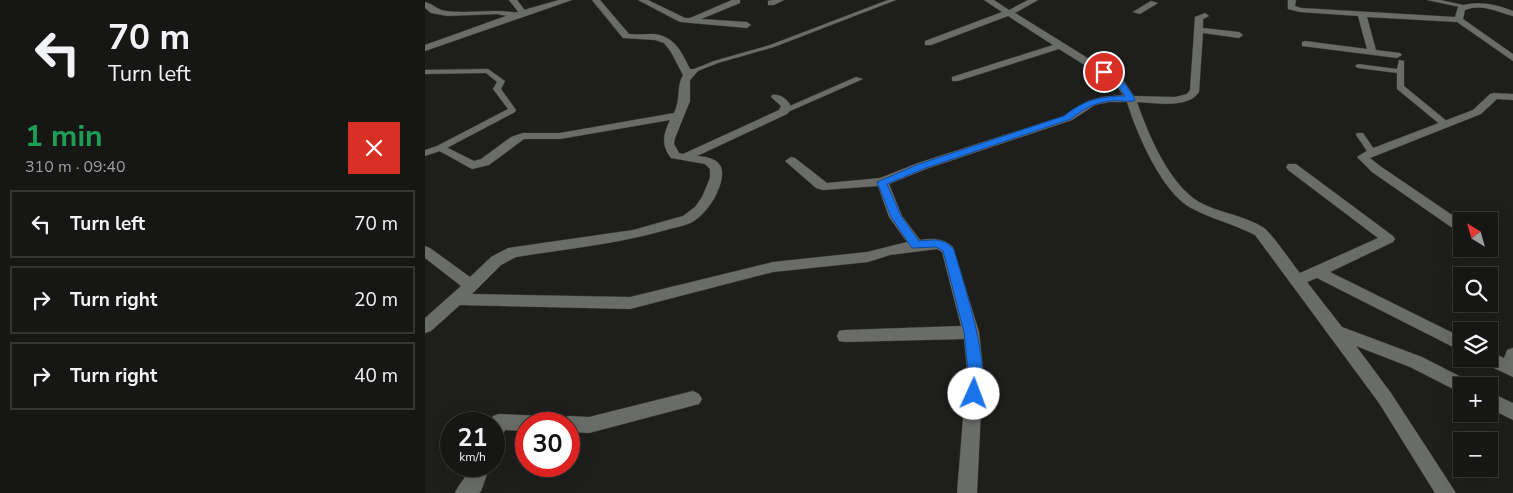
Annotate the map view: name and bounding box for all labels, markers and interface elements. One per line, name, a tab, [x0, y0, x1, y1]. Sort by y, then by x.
text: 70 m	[108, 14, 190, 61]
icon: left	[25, 20, 90, 85]
pin	[1083, 51, 1125, 93]
icon: arrive	[1090, 58, 1118, 86]
text: Turn left	[108, 59, 191, 89]
text: 1 min	[25, 116, 103, 157]
button: close	[348, 122, 400, 174]
text: 310 m · 09:40	[25, 156, 126, 178]
icon: left	[27, 210, 55, 238]
text: Turn left	[70, 211, 145, 237]
text: 70 m	[354, 211, 398, 237]
north arrow	[1453, 212, 1497, 258]
map controls	[1453, 212, 1498, 477]
button: search	[1453, 267, 1498, 312]
icon: right	[27, 286, 55, 314]
text: Turn right	[70, 287, 157, 313]
text: 20 m	[354, 287, 398, 313]
button: layers	[1453, 322, 1498, 367]
icon: right	[27, 362, 55, 390]
text: Turn right	[70, 363, 157, 389]
text: 40 m	[354, 363, 398, 389]
position arrow	[947, 367, 999, 419]
button: +	[1453, 377, 1498, 422]
speed limit sign: 30	[515, 412, 580, 477]
text: 21	[457, 421, 488, 455]
button: −	[1453, 432, 1498, 477]
text: km/h	[459, 449, 486, 465]

